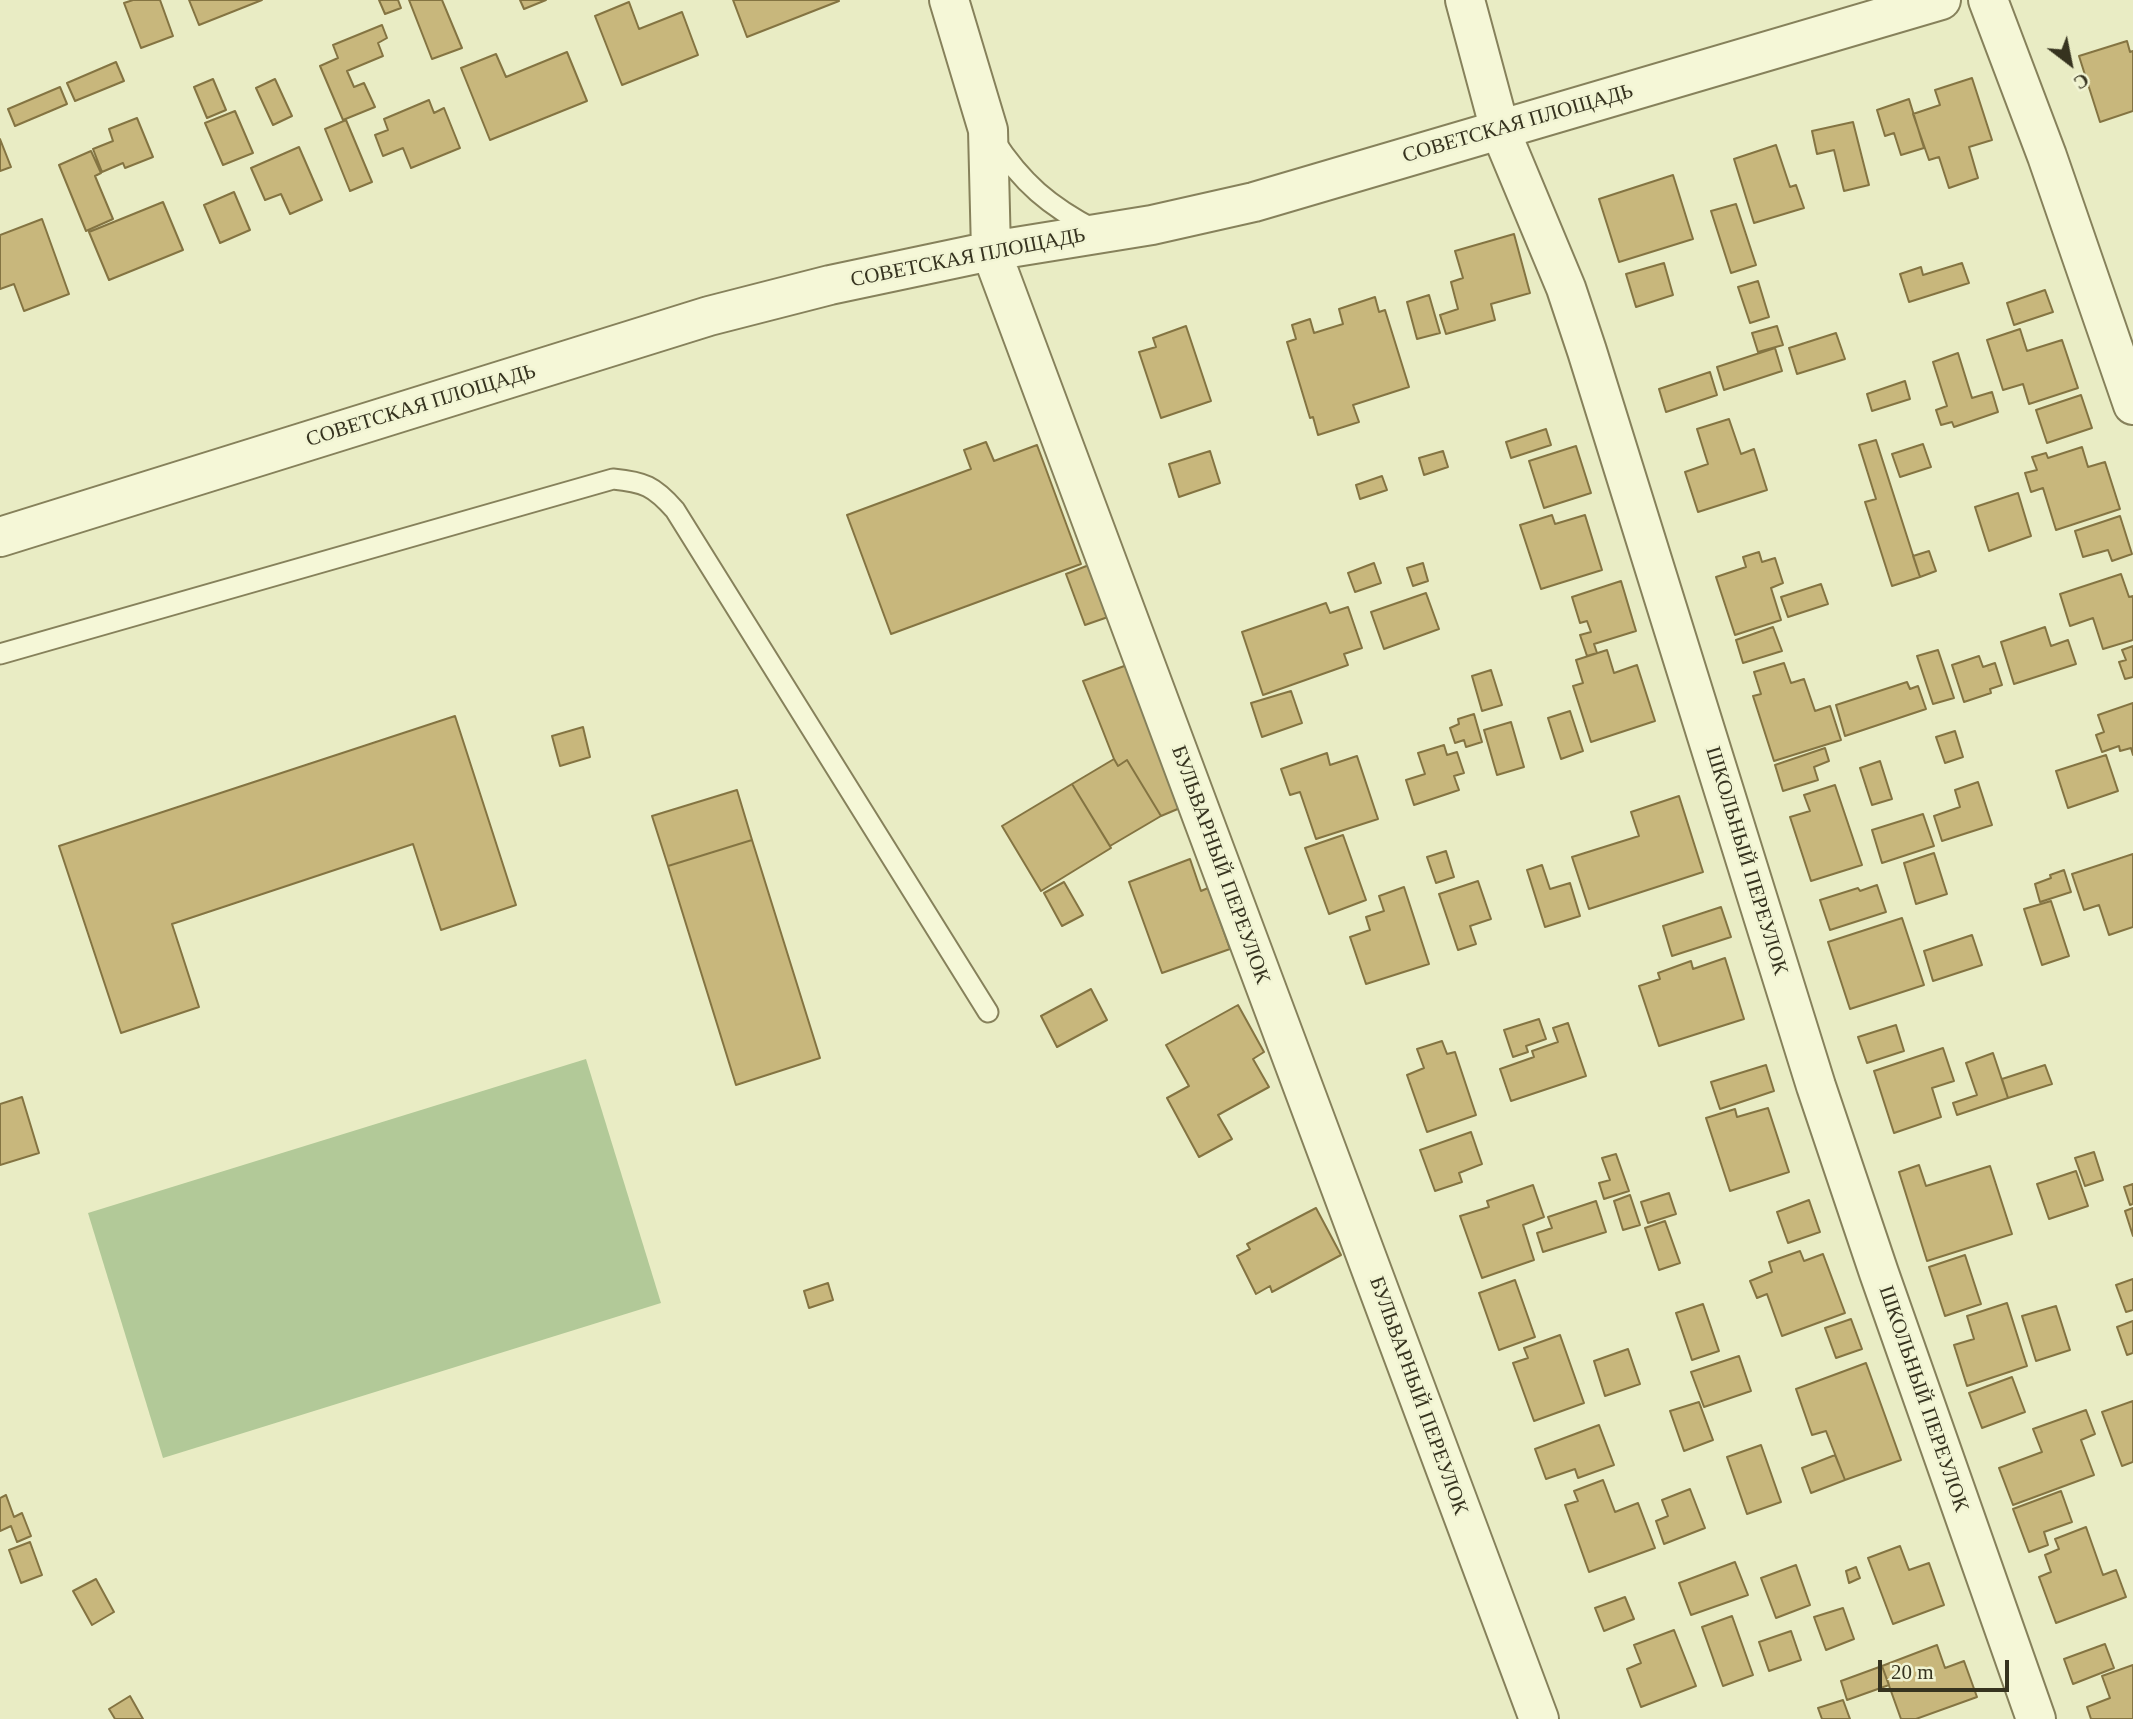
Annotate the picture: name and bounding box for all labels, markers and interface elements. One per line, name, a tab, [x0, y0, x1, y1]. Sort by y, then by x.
north arrow	[2035, 28, 2105, 98]
text: С	[2070, 69, 2093, 94]
street label: СОВЕТСКАЯ ПЛОЩАДЬ	[1400, 79, 1636, 169]
street label: СОВЕТСКАЯ ПЛОЩАДЬ	[848, 223, 1088, 293]
street label: СОВЕТСКАЯ ПЛОЩАДЬ	[303, 359, 539, 453]
street label: БУЛЬВАРНЫЙ ПЕРЕУЛОК	[1165, 742, 1275, 988]
street label: ШКОЛЬНЫЙ ПЕРЕУЛОК	[1699, 744, 1793, 978]
street label: БУЛЬВАРНЫЙ ПЕРЕУЛОК	[1363, 1273, 1473, 1519]
street label: ШКОЛЬНЫЙ ПЕРЕУЛОК	[1872, 1283, 1974, 1515]
scale bar	[1881, 1646, 2012, 1690]
text: 20 m	[1891, 1660, 1934, 1684]

